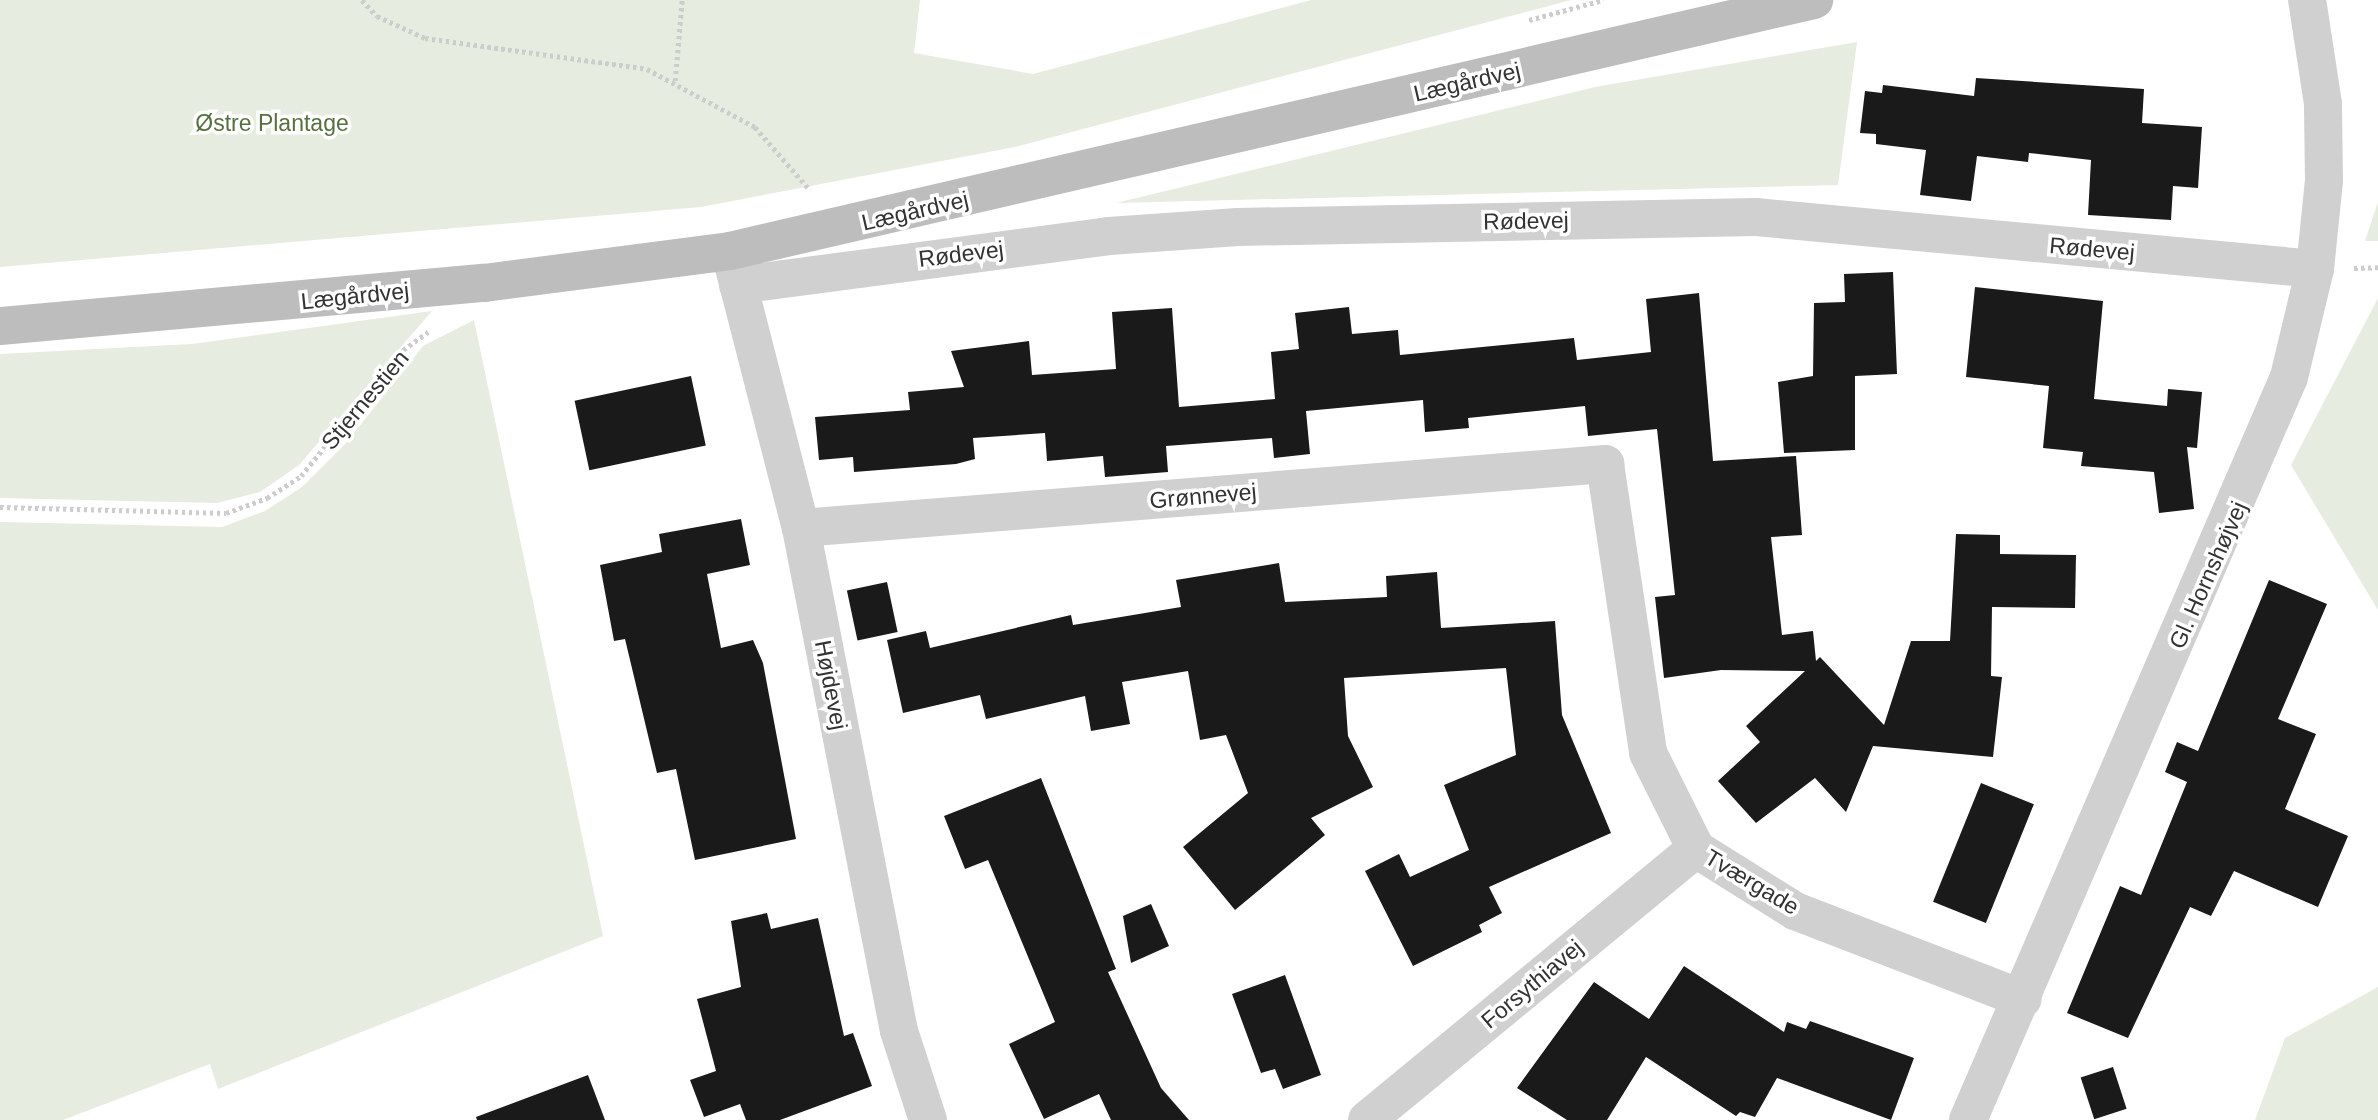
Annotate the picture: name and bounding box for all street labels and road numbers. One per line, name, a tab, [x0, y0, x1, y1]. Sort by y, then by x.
street label: Lægårdvej	[1411, 56, 1523, 108]
street label: Lægårdvej	[859, 185, 971, 237]
street label: Rødevej	[1483, 206, 1569, 236]
street label: Rødevej	[2048, 232, 2136, 266]
street label: Rødevej	[917, 235, 1005, 273]
street label: Lægårdvej	[300, 277, 410, 315]
street label: Stjernestien	[315, 345, 415, 455]
street label: Grønnevej	[1148, 478, 1258, 514]
street label: Gl. Hornshøjvej	[2163, 497, 2253, 653]
street label: Højdevej	[809, 638, 853, 732]
street label: Tværgade	[1700, 843, 1804, 921]
street label: Forsythiavej	[1476, 934, 1588, 1034]

